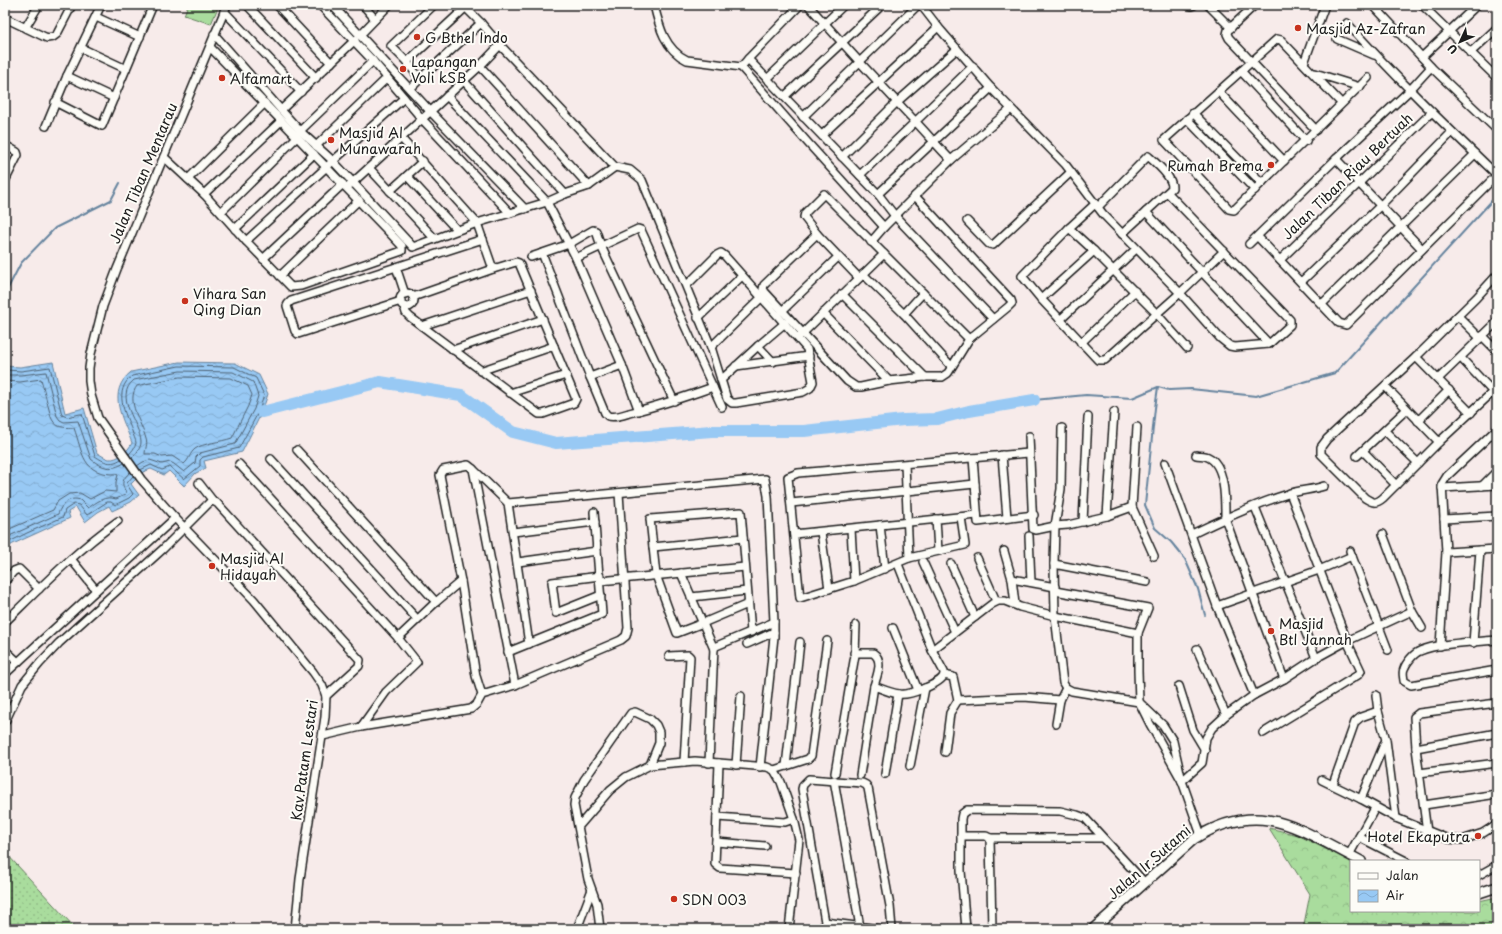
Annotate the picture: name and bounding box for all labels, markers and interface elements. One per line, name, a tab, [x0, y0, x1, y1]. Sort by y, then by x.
place label: Masjid Az-Zafran	[1306, 18, 1426, 39]
north arrow	[1440, 22, 1480, 62]
marker: Masjid Az-Zafran	[1293, 23, 1303, 33]
place label: G Bthel Indo	[425, 27, 508, 48]
marker: G Bthel Indo	[412, 32, 422, 42]
text: U	[1443, 40, 1461, 58]
place label: Lapangan Voli kSB	[411, 51, 477, 88]
marker: Lapangan Voli kSB	[398, 64, 408, 74]
place label: Alfamart	[230, 68, 293, 89]
marker: Alfamart	[217, 73, 227, 83]
street label: Jalan Tiban Mentarau	[104, 99, 182, 247]
street label: Jalan Tiban Riau Bertuah	[1277, 108, 1417, 244]
place label: Masjid Al Munawarah	[339, 122, 421, 159]
marker: Masjid Al Munawarah	[326, 135, 336, 145]
place label: Rumah Brema	[1167, 155, 1263, 176]
marker: Rumah Brema	[1266, 160, 1276, 170]
place label: Vihara San Qing Dian	[193, 283, 267, 320]
marker: Vihara San Qing Dian	[180, 296, 190, 306]
place label: Masjid Al Hidayah	[220, 548, 284, 585]
marker: Masjid Al Hidayah	[207, 561, 217, 571]
place label: Masjid Btl Jannah	[1279, 613, 1352, 650]
marker: Masjid Btl Jannah	[1266, 626, 1276, 636]
street label: Kav.Patam Lestari	[285, 698, 323, 822]
street label: Jalan Ir.Sutami	[1103, 820, 1195, 904]
place label: Hotel Ekaputra	[1367, 826, 1470, 847]
marker: Hotel Ekaputra	[1473, 831, 1483, 841]
legend	[1350, 860, 1480, 912]
text: Jalan	[1386, 866, 1419, 884]
text: Air	[1386, 886, 1405, 904]
place label: SDN 003	[682, 889, 747, 910]
marker: SDN 003	[669, 894, 679, 904]

